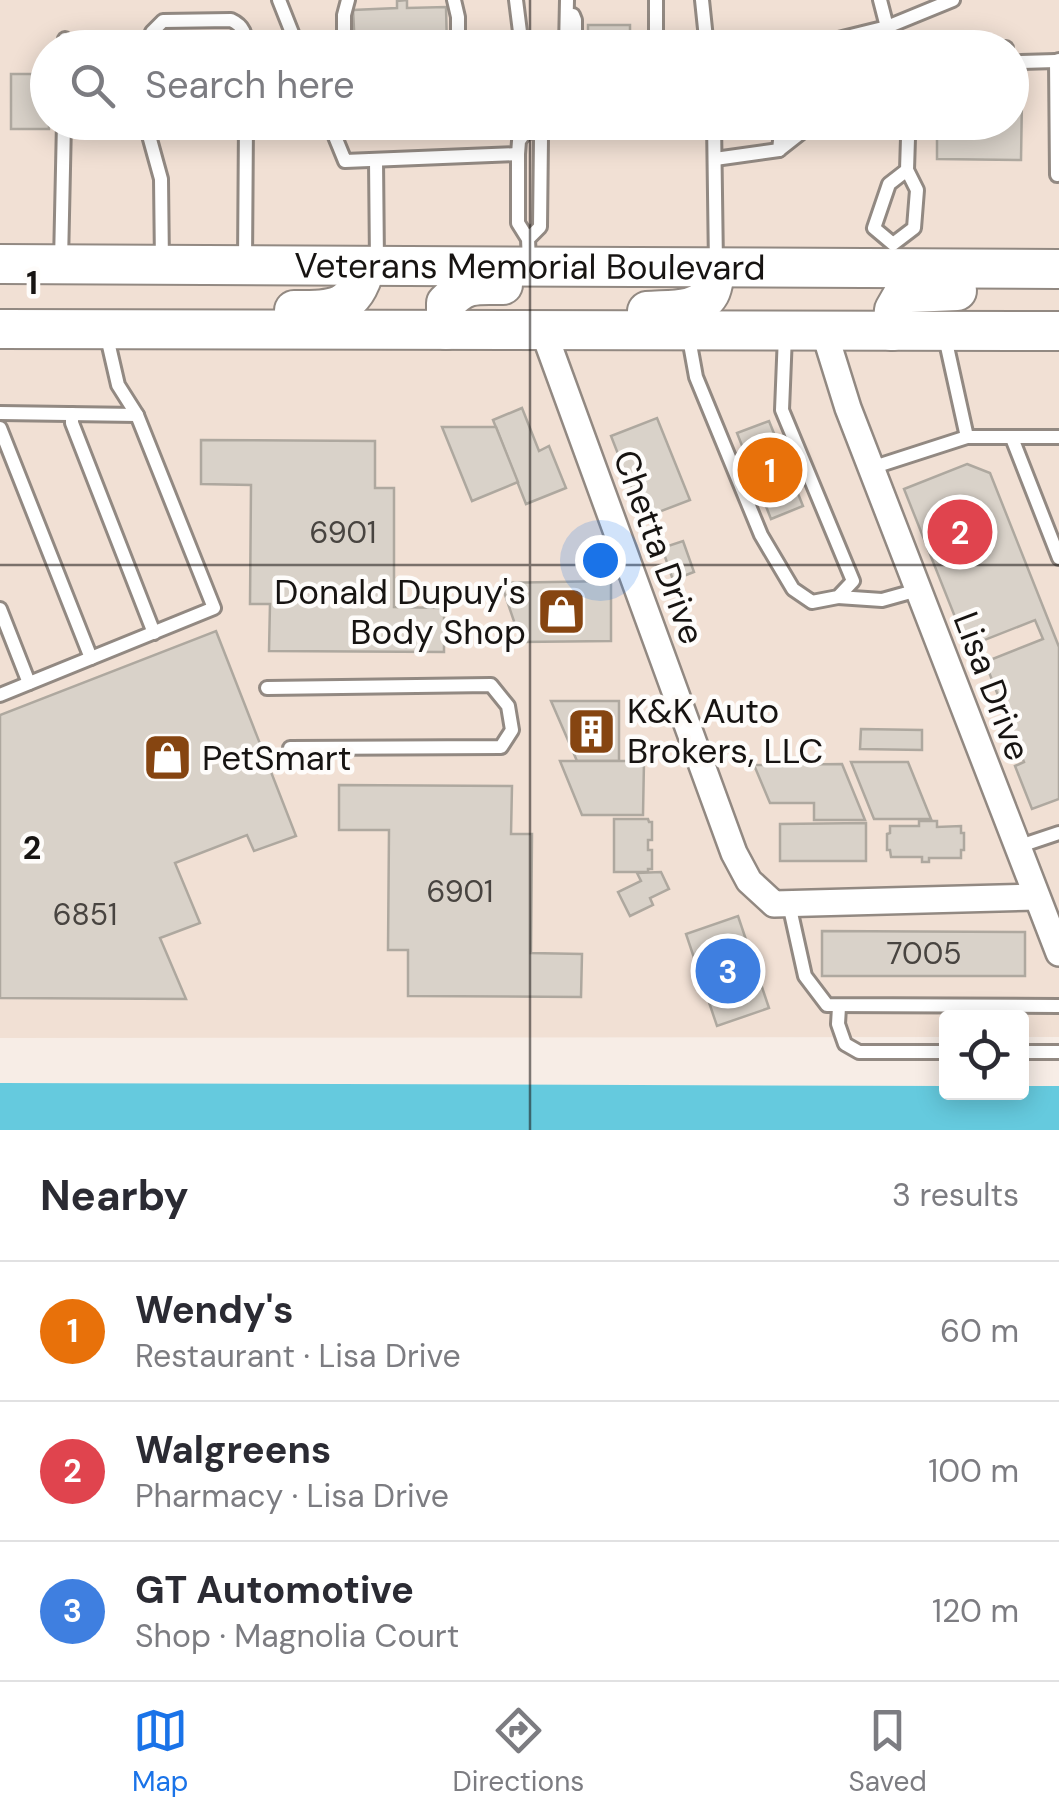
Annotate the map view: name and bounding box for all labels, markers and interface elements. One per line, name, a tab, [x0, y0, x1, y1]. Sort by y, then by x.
search box	[30, 30, 1029, 140]
icon: search	[65, 58, 120, 113]
text: Search here	[145, 60, 355, 110]
street label: Veterans Memorial Boulevard	[294, 242, 766, 291]
text: 1	[26, 262, 38, 304]
pin: 1	[738, 432, 802, 508]
street label: Chetta Drive	[603, 444, 715, 650]
pin: 2	[928, 494, 992, 570]
house number: 6901	[310, 513, 376, 552]
your location	[575, 535, 626, 586]
place label: Donald Dupuy's Body Shop	[274, 569, 526, 655]
shop icon: Donald Dupuy's Body Shop	[535, 586, 587, 638]
street label: Lisa Drive	[943, 605, 1041, 767]
place label: K&K Auto Brokers, LLC	[627, 688, 823, 774]
building icon: K&K Auto Brokers, LLC	[566, 705, 618, 757]
shop icon: PetSmart	[141, 732, 193, 784]
place label: PetSmart	[202, 735, 352, 781]
text: 2	[23, 827, 41, 869]
house number: 6901	[427, 872, 493, 911]
house number: 6851	[53, 895, 117, 934]
pin: 3	[696, 934, 760, 1008]
house number: 7005	[887, 934, 961, 973]
map controls	[939, 1010, 1029, 1100]
button: locate	[939, 1010, 1029, 1100]
text: Nearby	[40, 1168, 189, 1223]
text: 3 results	[892, 1174, 1019, 1216]
text: Wendy's	[135, 1285, 294, 1335]
text: 1	[67, 1310, 78, 1352]
text: 60 m	[940, 1310, 1019, 1352]
text: Restaurant · Lisa Drive	[135, 1335, 461, 1377]
text: Walgreens	[135, 1425, 331, 1475]
text: 2	[63, 1450, 82, 1492]
text: 100 m	[928, 1450, 1019, 1492]
text: Pharmacy · Lisa Drive	[135, 1475, 449, 1517]
text: GT Automotive	[135, 1565, 414, 1615]
text: 3	[63, 1590, 82, 1632]
text: 120 m	[932, 1590, 1019, 1632]
text: Shop · Magnolia Court	[135, 1615, 459, 1657]
tab: Map	[132, 1703, 188, 1800]
tab: Directions	[453, 1703, 584, 1800]
tab: Saved	[848, 1703, 927, 1800]

